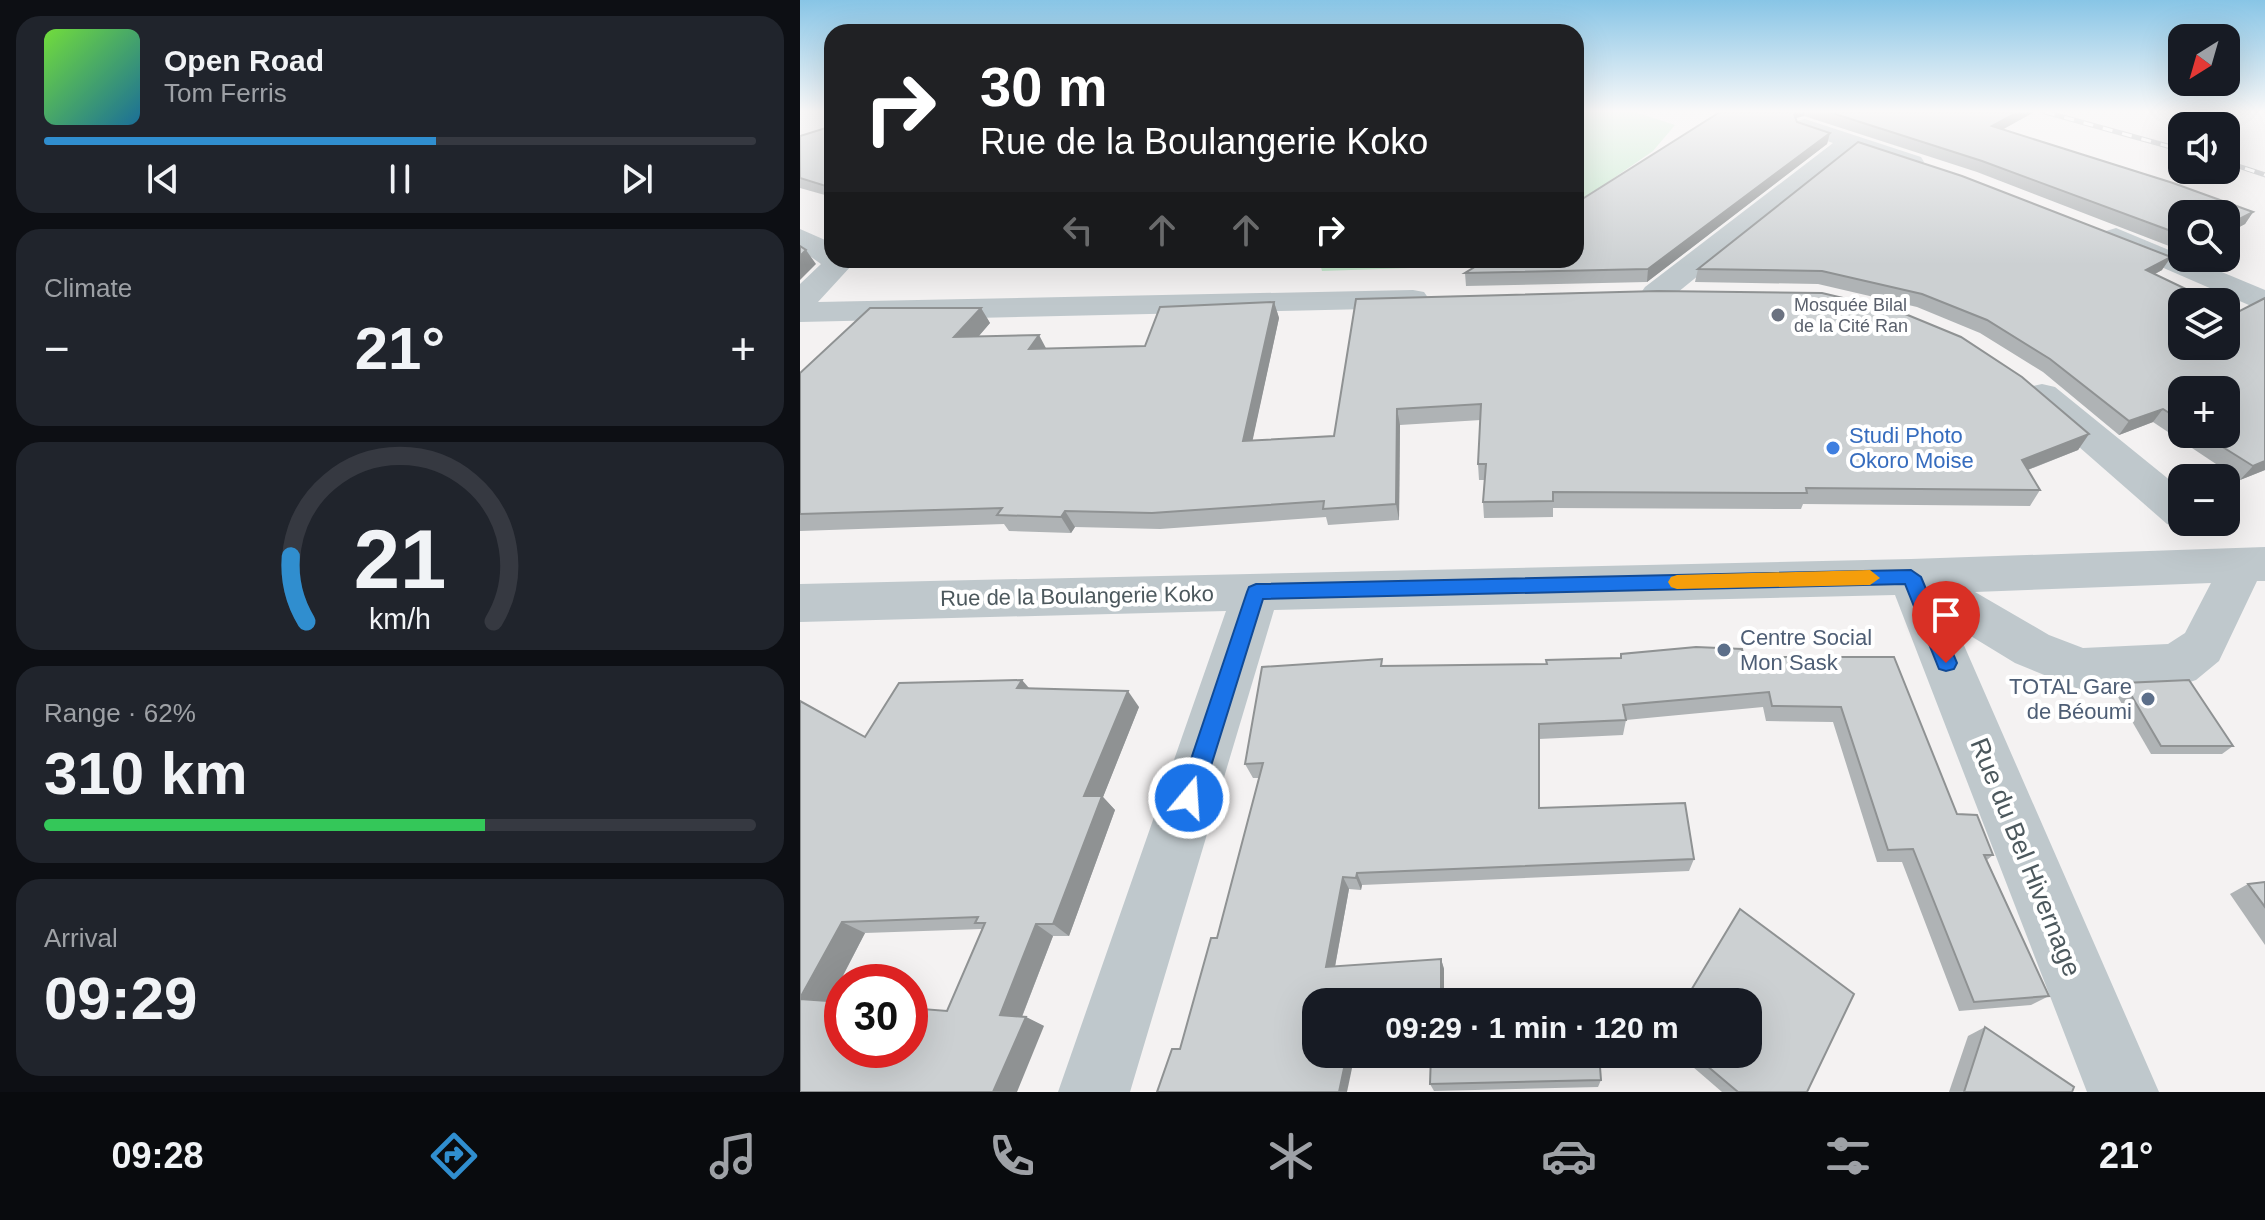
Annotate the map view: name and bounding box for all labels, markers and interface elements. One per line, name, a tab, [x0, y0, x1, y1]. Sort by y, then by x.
north arrow	[2168, 24, 2240, 96]
map controls	[2168, 24, 2240, 536]
text: Open Road	[164, 44, 324, 77]
text: 30 m	[980, 55, 1108, 118]
icon: right	[848, 56, 952, 160]
text: Tom Ferris	[164, 78, 287, 108]
button: sound	[2168, 112, 2240, 184]
text: Rue de la Boulangerie Koko	[980, 121, 1428, 162]
icon: previous	[141, 157, 185, 201]
icon: pause	[378, 157, 422, 201]
icon: next	[615, 157, 659, 201]
button: search	[2168, 200, 2240, 272]
icon: left	[1056, 208, 1100, 252]
icon: ahead	[1140, 208, 1184, 252]
icon: ahead	[1224, 208, 1268, 252]
icon: right	[1308, 208, 1352, 252]
text: Climate	[44, 273, 132, 303]
button: layers	[2168, 288, 2240, 360]
place label: Mosquée Bilal de la Cité Ran	[1794, 295, 1908, 336]
marker: Mosquée Bilal de la Cité Ran	[1769, 306, 1787, 324]
text: 21°	[355, 315, 445, 382]
text: −	[44, 324, 70, 373]
text: +	[730, 324, 756, 373]
button: +	[2168, 376, 2240, 448]
place label: Studi Photo Okoro Moise	[1849, 423, 1974, 473]
marker: Studi Photo Okoro Moise	[1824, 439, 1842, 457]
button: −	[2168, 464, 2240, 536]
text: 21	[354, 513, 446, 606]
street label: Rue de la Boulangerie Koko	[940, 581, 1214, 611]
pin	[1912, 581, 1980, 663]
icon: arrive	[1924, 593, 1968, 637]
text: km/h	[369, 603, 431, 635]
place label: Centre Social Mon Sask	[1740, 625, 1872, 675]
marker: Centre Social Mon Sask	[1715, 641, 1733, 659]
place label: TOTAL Gare de Béoumi	[2009, 674, 2132, 724]
marker: TOTAL Gare de Béoumi	[2139, 690, 2157, 708]
text: Range · 62%	[44, 698, 196, 728]
street label: Rue du Bel Hivernage	[1964, 733, 2088, 981]
text: 310 km	[44, 740, 248, 807]
position arrow	[1147, 756, 1231, 840]
text: Arrival	[44, 923, 118, 953]
speed limit sign: 30	[824, 964, 928, 1068]
text: 09:29	[44, 965, 197, 1032]
text: 09:29 · 1 min · 120 m	[1385, 1011, 1679, 1044]
icon: directions	[426, 1128, 482, 1184]
icon: music	[705, 1128, 761, 1184]
icon: phone	[984, 1128, 1040, 1184]
icon: climate	[1263, 1128, 1319, 1184]
icon: car	[1541, 1128, 1597, 1184]
icon: filters	[1820, 1128, 1876, 1184]
text: 09:28	[111, 1135, 203, 1176]
text: 21°	[2099, 1135, 2154, 1176]

